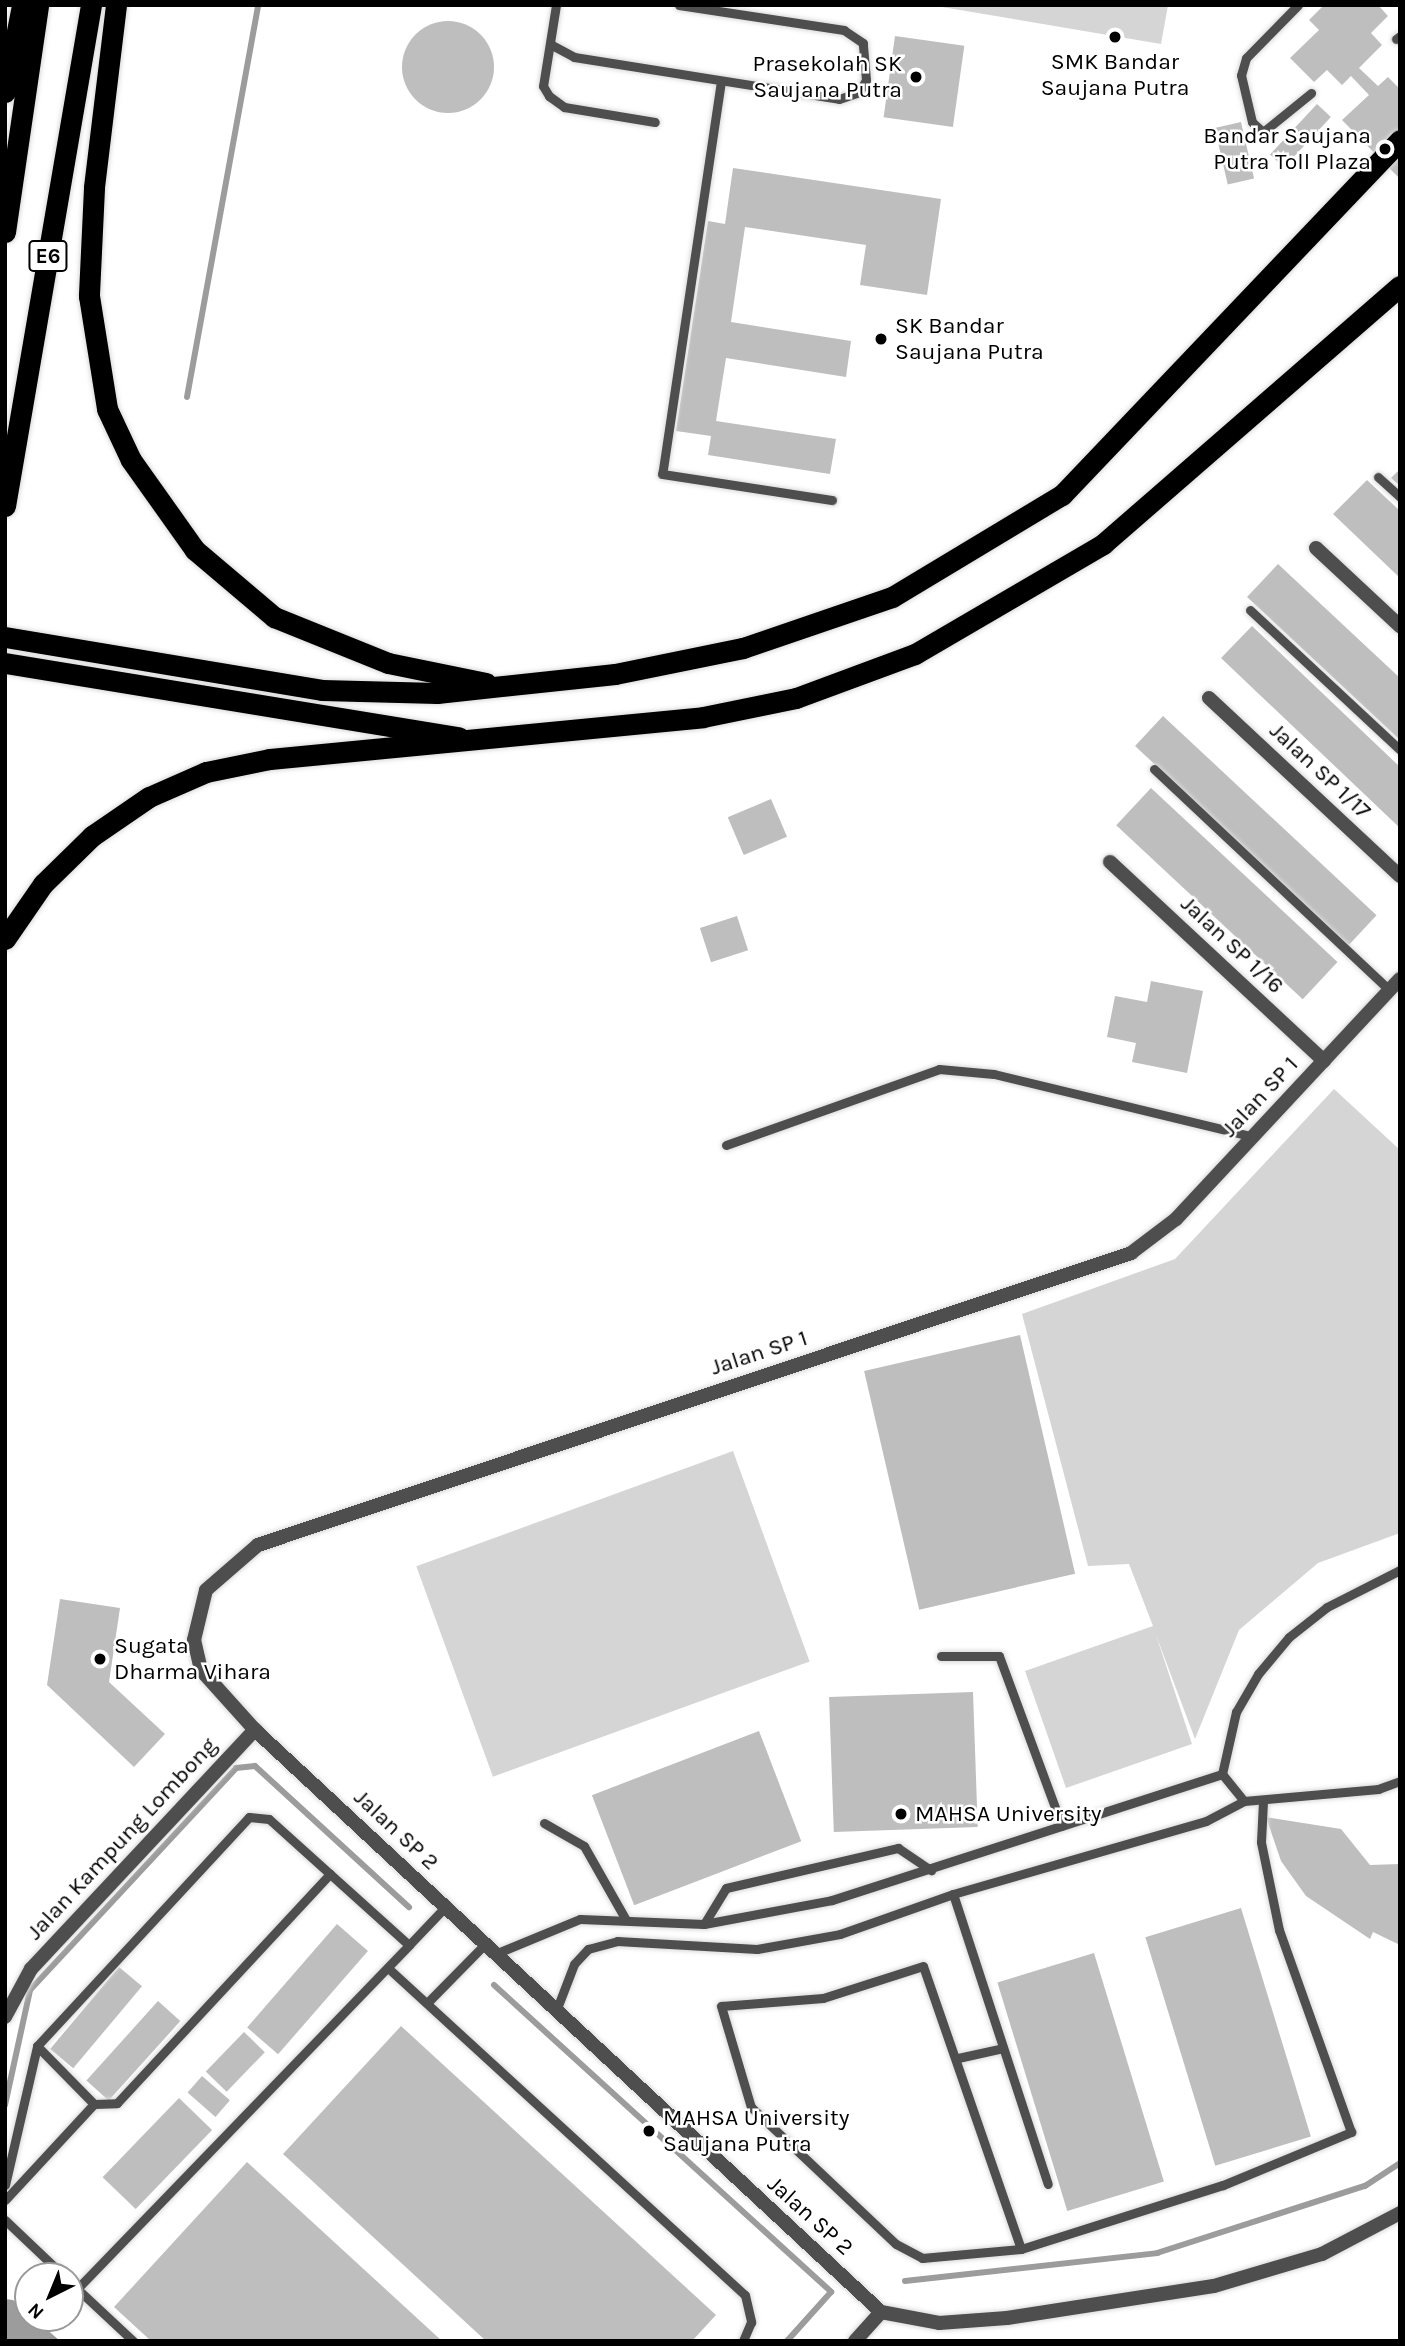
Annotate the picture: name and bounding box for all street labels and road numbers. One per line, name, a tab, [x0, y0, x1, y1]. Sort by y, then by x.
road number: E6	[27, 238, 69, 274]
street label: Jalan SP 1/17	[1264, 717, 1376, 825]
street label: Jalan SP 1/16	[1175, 890, 1289, 1000]
street label: Jalan SP 1	[1216, 1051, 1304, 1143]
street label: Jalan SP 1	[707, 1324, 811, 1382]
street label: Jalan Kampung Lombong	[21, 1732, 223, 1946]
street label: Jalan SP 2	[348, 1784, 444, 1876]
street label: Jalan SP 2	[761, 2170, 859, 2262]

